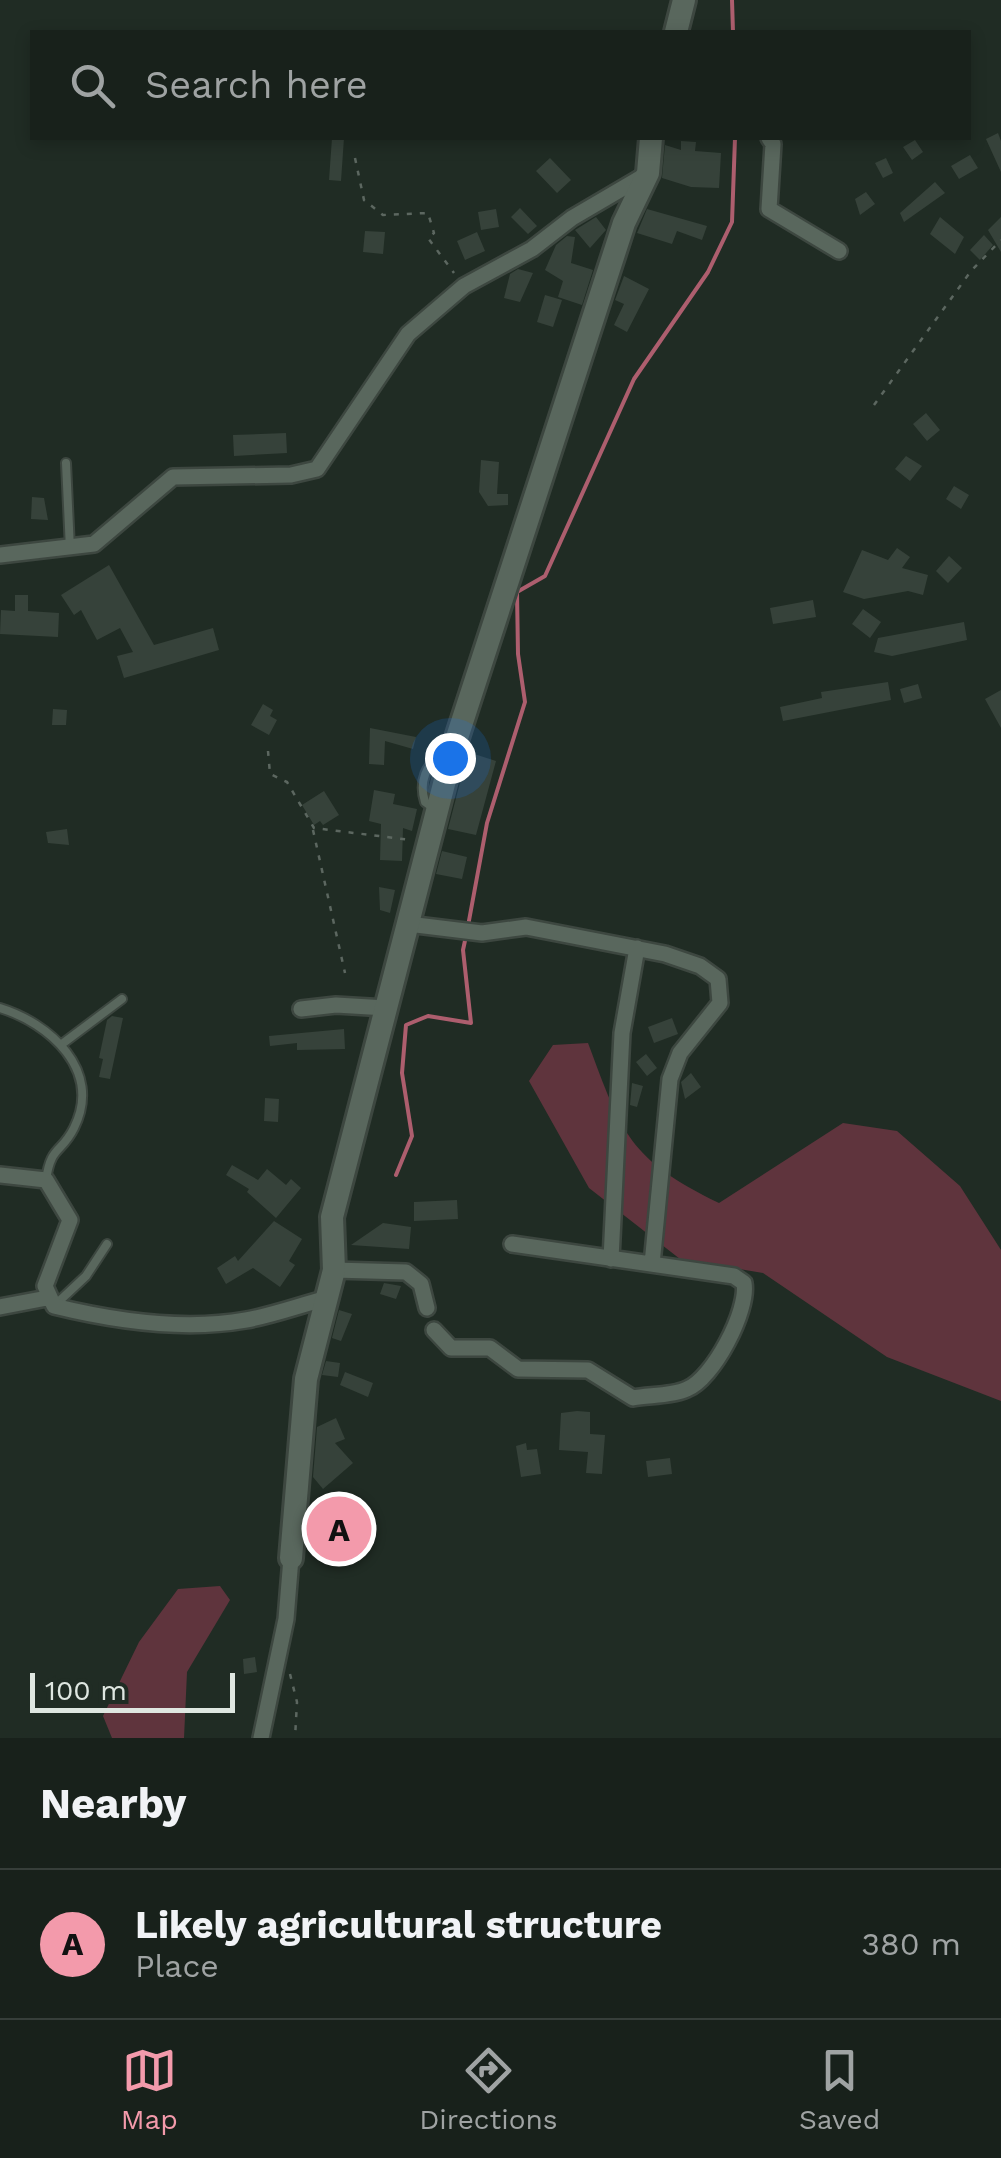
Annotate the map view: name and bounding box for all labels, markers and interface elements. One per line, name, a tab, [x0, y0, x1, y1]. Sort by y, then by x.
search box	[30, 30, 971, 140]
icon: search	[65, 58, 120, 113]
text: Search here	[145, 63, 368, 107]
your location	[425, 733, 476, 784]
pin: A	[306, 1492, 372, 1566]
scale bar	[30, 1668, 235, 1712]
text: 100 m	[45, 1674, 127, 1707]
text: Nearby	[40, 1779, 187, 1828]
text: Likely agricultural structure	[135, 1903, 662, 1947]
text: A	[62, 1925, 83, 1963]
text: 380 m	[861, 1925, 961, 1963]
text: Place	[135, 1947, 219, 1985]
tab: Map	[121, 2043, 178, 2136]
tab: Directions	[419, 2043, 558, 2136]
tab: Saved	[799, 2043, 880, 2136]

